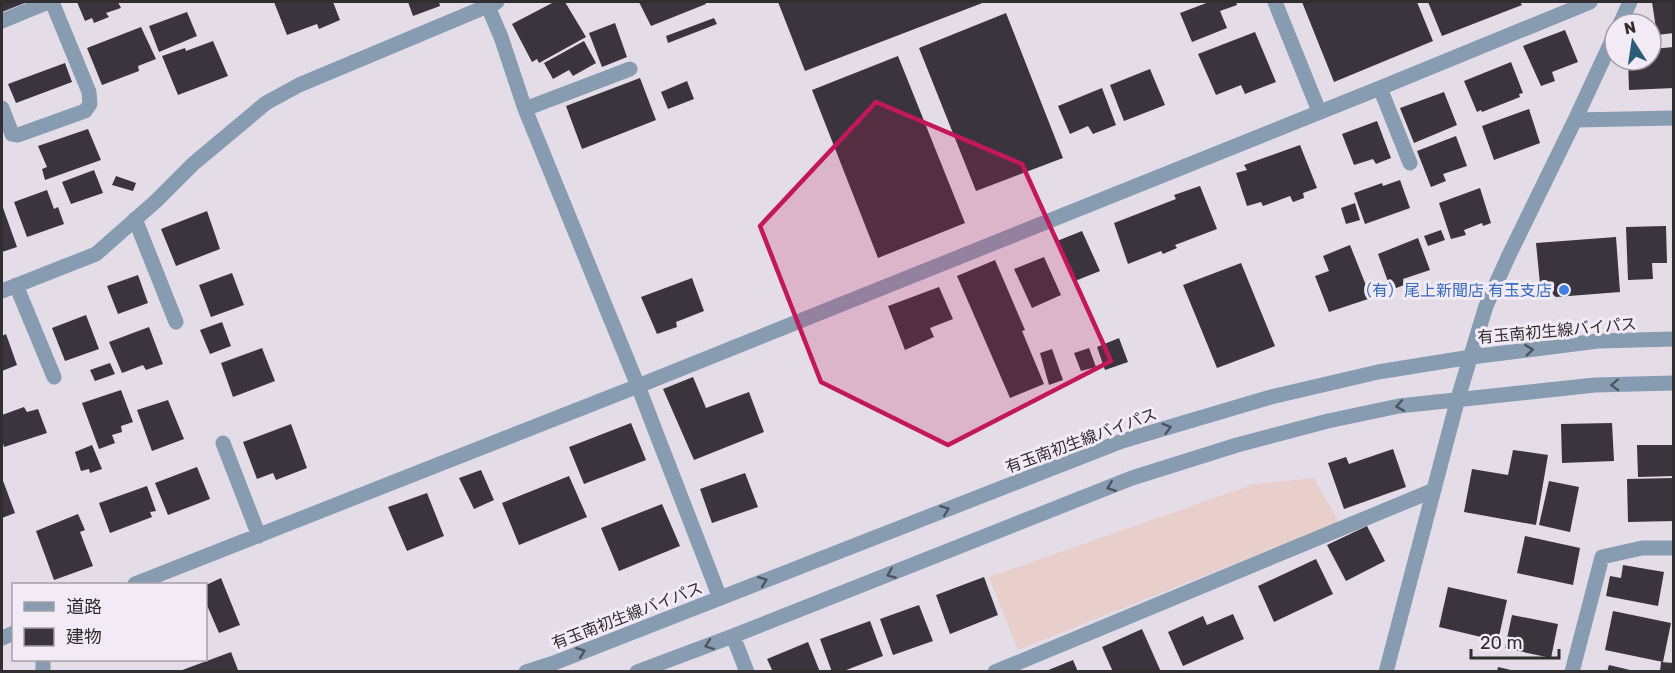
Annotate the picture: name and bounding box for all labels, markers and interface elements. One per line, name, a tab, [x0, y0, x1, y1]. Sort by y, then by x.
north arrow	[1603, 12, 1663, 72]
text: N	[1622, 17, 1638, 38]
place label: （有）尾上新聞店 有玉支店	[1356, 281, 1552, 300]
marker: （有）尾上新聞店 有玉支店	[1557, 283, 1571, 297]
street label: 有玉南初生線バイパス	[1477, 314, 1637, 347]
one-way arrow	[1524, 344, 1533, 356]
one-way arrow	[1611, 378, 1620, 391]
one-way arrow	[1395, 399, 1405, 412]
street label: 有玉南初生線バイパス	[1003, 404, 1159, 477]
one-way arrow	[1161, 423, 1171, 435]
one-way arrow	[1107, 480, 1118, 492]
one-way arrow	[939, 505, 949, 518]
one-way arrow	[886, 567, 897, 579]
one-way arrow	[757, 576, 768, 589]
street label: 有玉南初生線バイパス	[549, 578, 705, 653]
legend	[12, 583, 207, 661]
text: 道路	[66, 596, 102, 618]
scale bar	[1471, 622, 1560, 660]
text: 建物	[66, 626, 102, 648]
text: 20 m	[1480, 632, 1522, 654]
one-way arrow	[705, 638, 716, 650]
one-way arrow	[575, 647, 586, 659]

